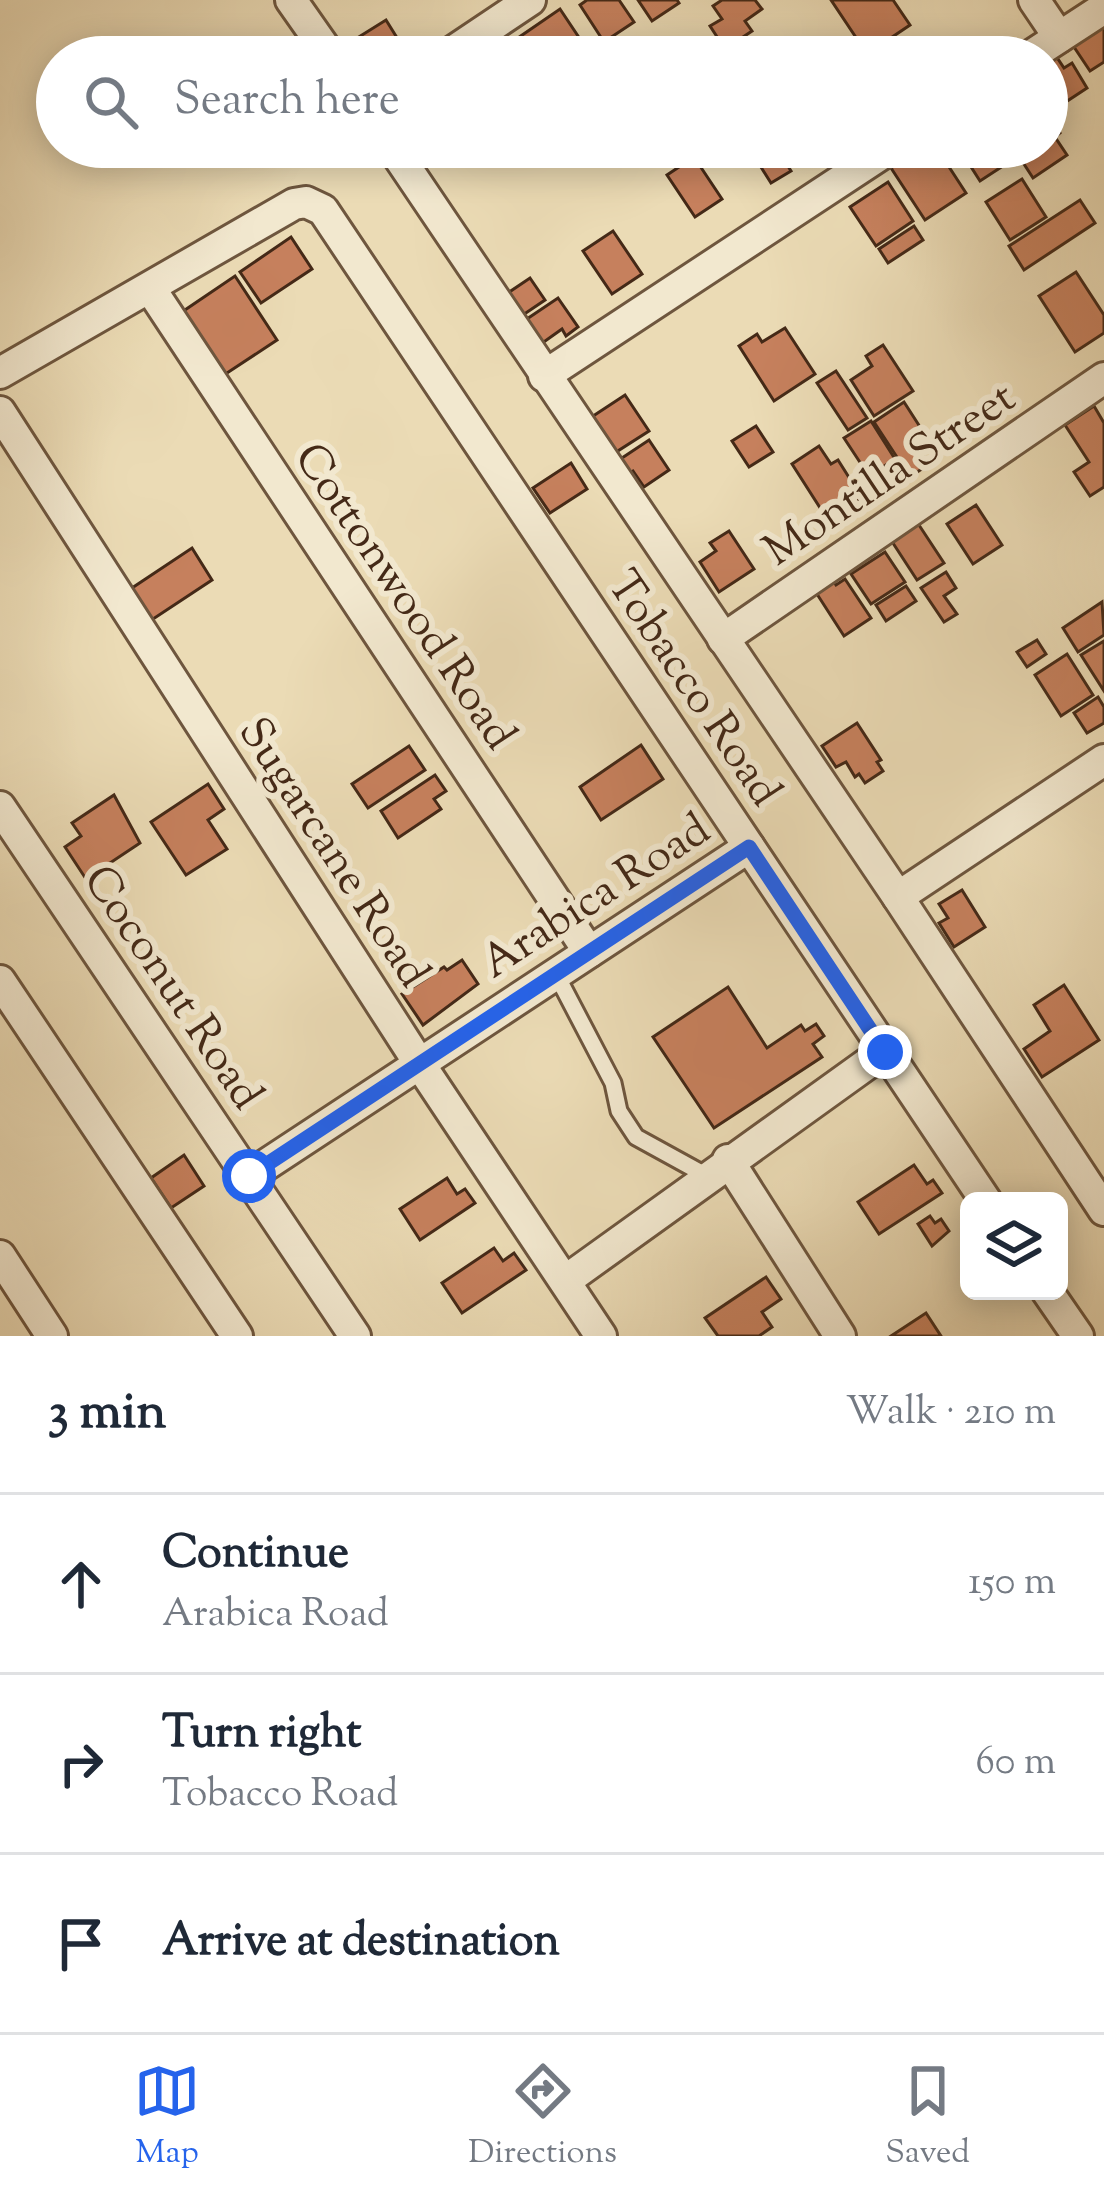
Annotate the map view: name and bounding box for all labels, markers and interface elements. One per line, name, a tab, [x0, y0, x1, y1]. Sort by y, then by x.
search box	[36, 36, 1068, 168]
icon: search	[78, 69, 144, 135]
text: Search here	[174, 70, 400, 135]
street label: Montilla Street	[752, 368, 1030, 585]
street label: Cottonwood Road	[275, 432, 529, 765]
street label: Tobacco Road	[588, 559, 795, 821]
street label: Sugarcane Road	[220, 706, 443, 1002]
street label: Arabica Road	[470, 800, 724, 997]
street label: Coconut Road	[64, 854, 276, 1124]
route end	[858, 1025, 912, 1079]
route start	[222, 1149, 276, 1203]
map controls	[960, 1192, 1068, 1300]
button: layers	[960, 1192, 1068, 1300]
text: 3 min	[48, 1378, 166, 1451]
text: Walk · 210 m	[846, 1386, 1056, 1442]
text: Continue	[162, 1523, 349, 1588]
icon: ahead	[48, 1551, 114, 1617]
text: 150 m	[968, 1556, 1056, 1612]
text: Arabica Road	[162, 1588, 389, 1644]
text: Turn right	[162, 1703, 361, 1768]
icon: right	[48, 1731, 114, 1797]
text: 60 m	[975, 1736, 1056, 1792]
text: Tobacco Road	[162, 1768, 398, 1824]
icon: arrive	[48, 1911, 114, 1977]
text: Arrive at destination	[162, 1911, 560, 1976]
tab: Map	[134, 2058, 200, 2178]
tab: Directions	[468, 2058, 617, 2178]
tab: Saved	[885, 2058, 970, 2178]

